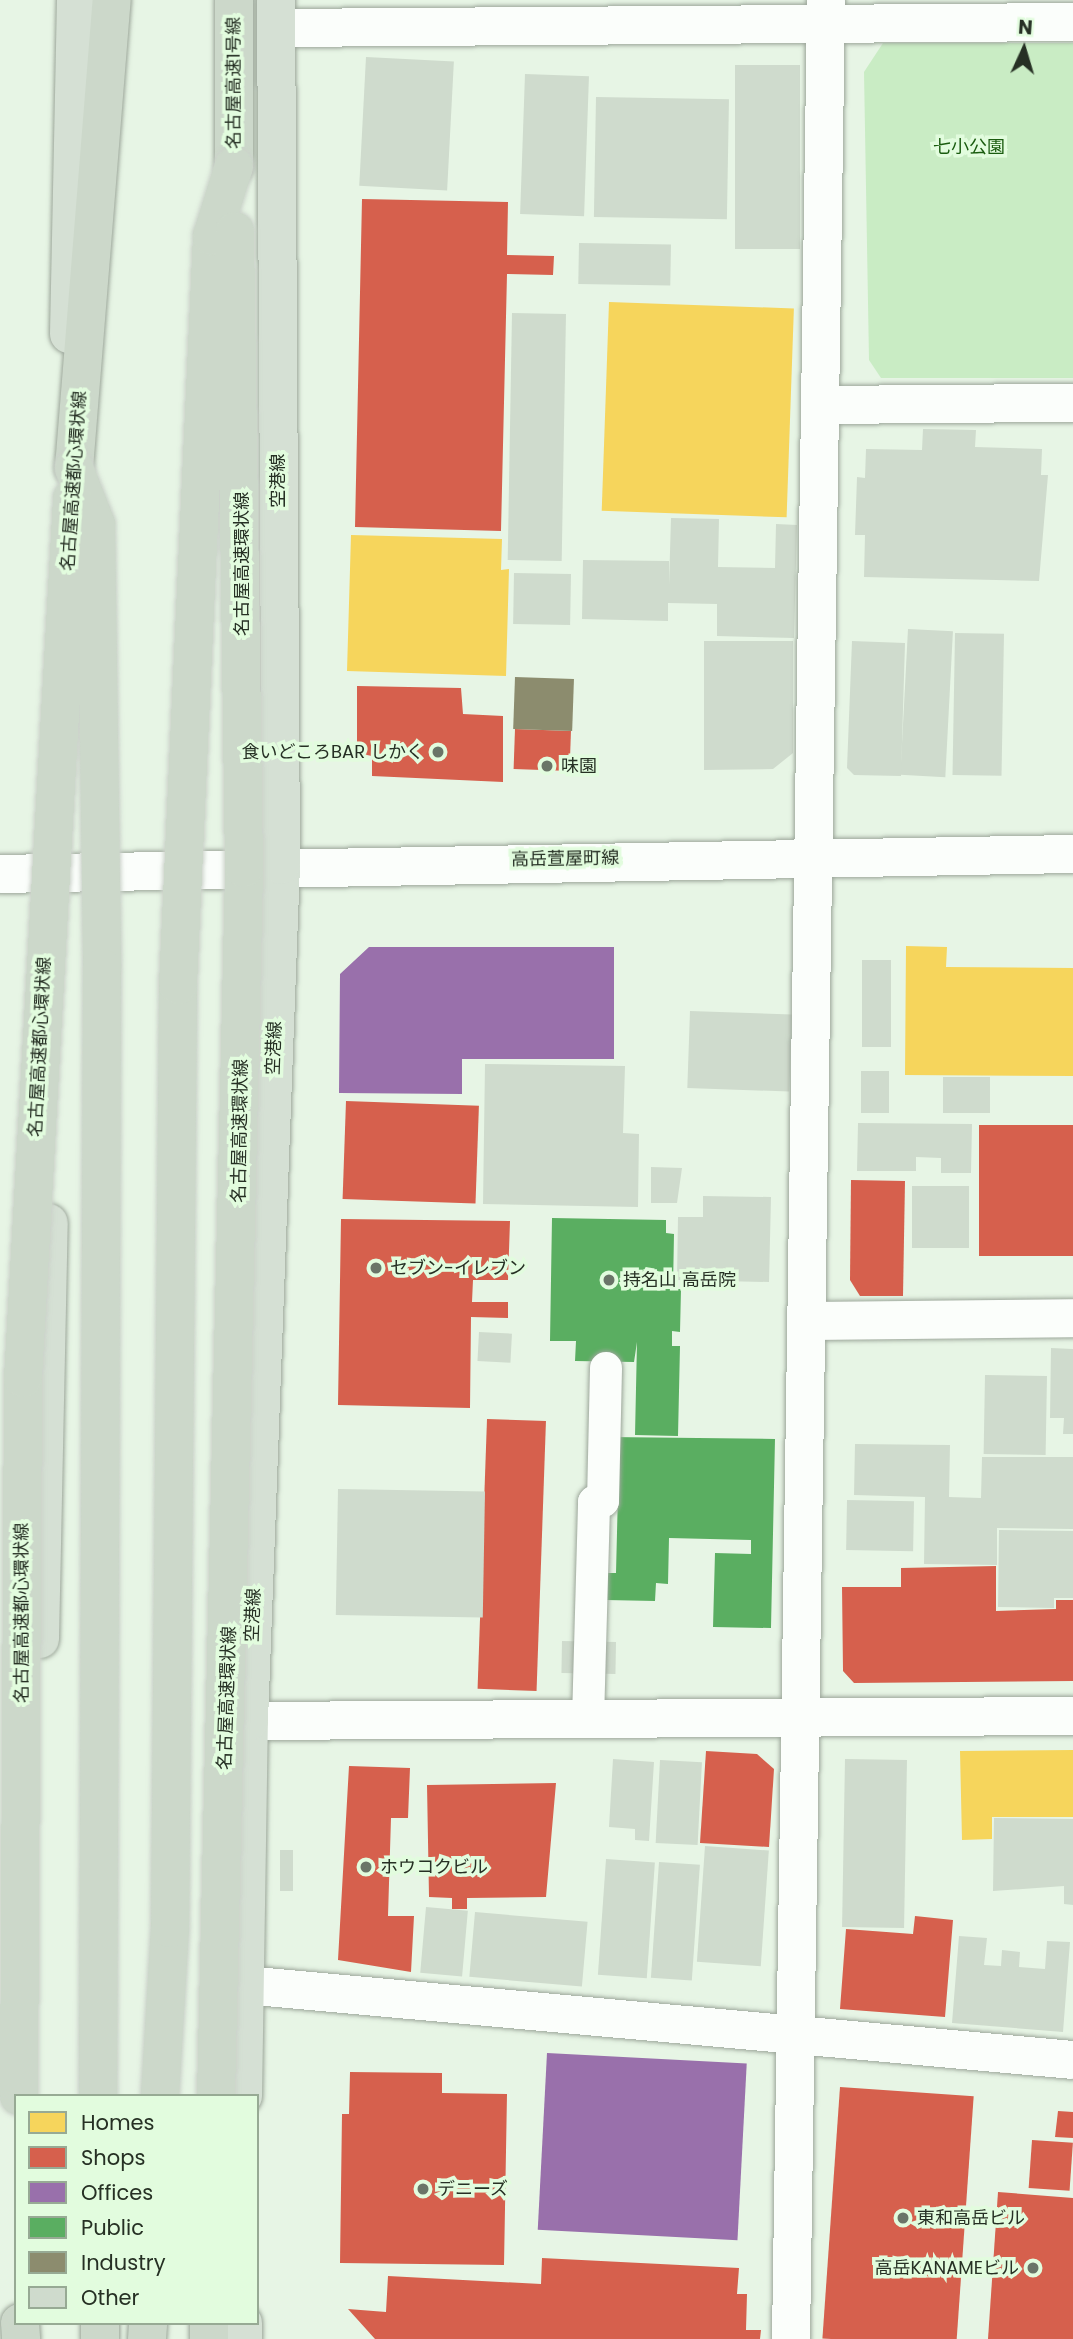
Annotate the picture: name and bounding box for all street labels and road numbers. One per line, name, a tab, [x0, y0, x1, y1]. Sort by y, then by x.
street label: 名古屋高速1号線	[223, 17, 245, 149]
street label: 名古屋高速都心環状線	[57, 390, 91, 572]
street label: 空港線	[267, 454, 289, 508]
street label: 名古屋高速環状線	[231, 492, 253, 636]
street label: 高岳萱屋町線	[511, 847, 619, 871]
street label: 名古屋高速都心環状線	[25, 957, 55, 1137]
street label: 空港線	[262, 1021, 286, 1075]
street label: 名古屋高速環状線	[228, 1059, 252, 1203]
street label: 名古屋高速都心環状線	[11, 1523, 33, 1703]
street label: 空港線	[241, 1588, 265, 1642]
street label: 名古屋高速環状線	[214, 1626, 240, 1770]

